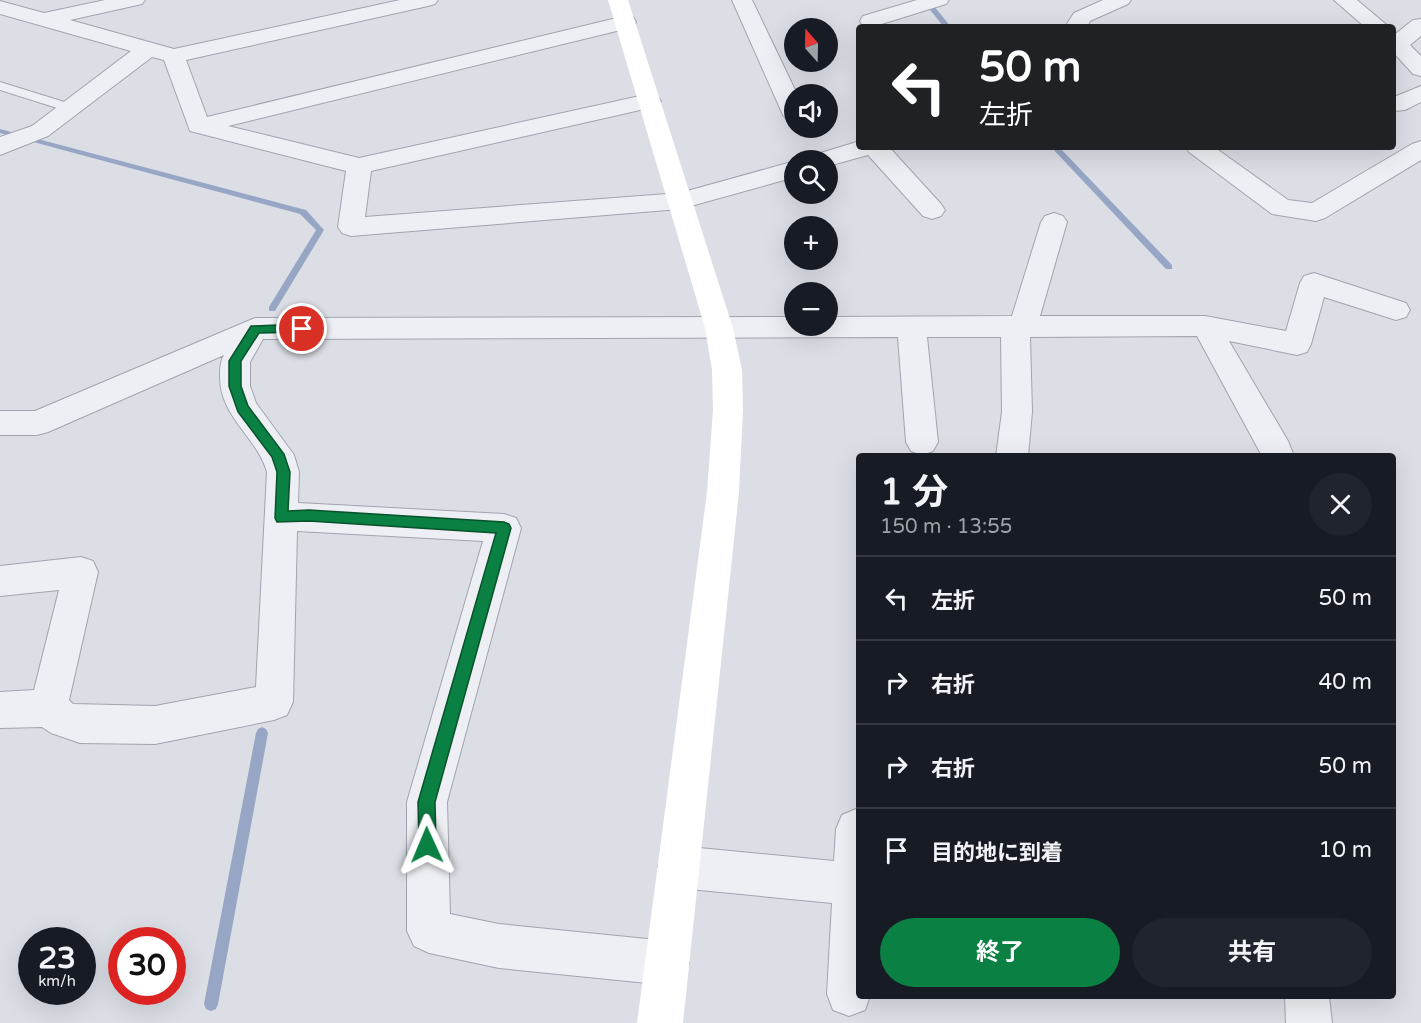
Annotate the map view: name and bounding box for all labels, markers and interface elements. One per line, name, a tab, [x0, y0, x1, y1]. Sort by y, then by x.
north arrow	[784, 18, 838, 72]
map controls	[784, 18, 838, 336]
text: 50 m	[979, 42, 1081, 93]
icon: left	[880, 48, 958, 126]
button: sound	[784, 84, 838, 138]
text: 左折	[979, 99, 1033, 132]
button: search	[784, 150, 838, 204]
button: +	[784, 216, 838, 270]
button: −	[784, 282, 838, 336]
pin	[276, 303, 327, 354]
icon: arrive	[285, 312, 318, 345]
text: 1 分	[880, 471, 948, 514]
button: close	[1309, 473, 1372, 536]
text: 150 m · 13:55	[880, 515, 1012, 539]
icon: left	[880, 582, 913, 615]
text: 50 m	[1318, 585, 1372, 611]
text: 左折	[931, 588, 975, 614]
icon: right	[880, 666, 913, 699]
text: 40 m	[1318, 669, 1372, 695]
text: 右折	[931, 672, 975, 698]
icon: right	[880, 750, 913, 783]
text: 50 m	[1318, 753, 1372, 779]
text: 右折	[931, 756, 975, 782]
position arrow	[395, 813, 459, 877]
icon: arrive	[880, 834, 913, 867]
text: 10 m	[1318, 837, 1372, 863]
text: 目的地に到着	[931, 840, 1063, 866]
button: 終了	[880, 918, 1120, 987]
button: 共有	[1132, 918, 1372, 987]
speed limit sign: 30	[108, 927, 186, 1005]
text: 23	[38, 940, 76, 977]
text: km/h	[38, 972, 76, 990]

